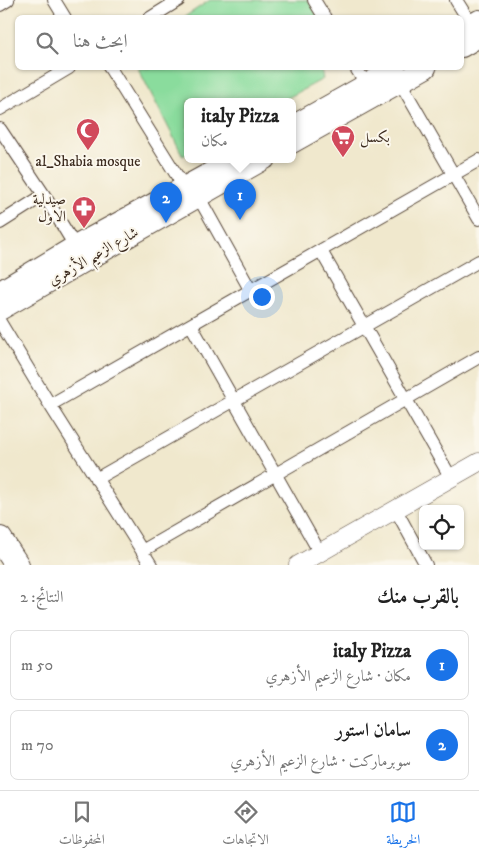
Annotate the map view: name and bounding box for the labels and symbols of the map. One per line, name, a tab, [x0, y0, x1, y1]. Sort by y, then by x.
mosque icon: al_Shabia mosque	[75, 117, 101, 151]
supermarket icon: بكسل	[330, 124, 356, 158]
place label: بكسل	[360, 128, 390, 148]
place label: al_Shabia mosque	[36, 152, 140, 171]
pin: 1	[224, 179, 256, 220]
pin: 2	[150, 182, 182, 223]
place label: صيدلية الاول	[33, 190, 66, 226]
pharmacy icon: صيدلية الاول	[71, 195, 97, 229]
street label: شارع الزعيم الأزهري	[44, 221, 144, 294]
your location	[249, 284, 275, 310]

